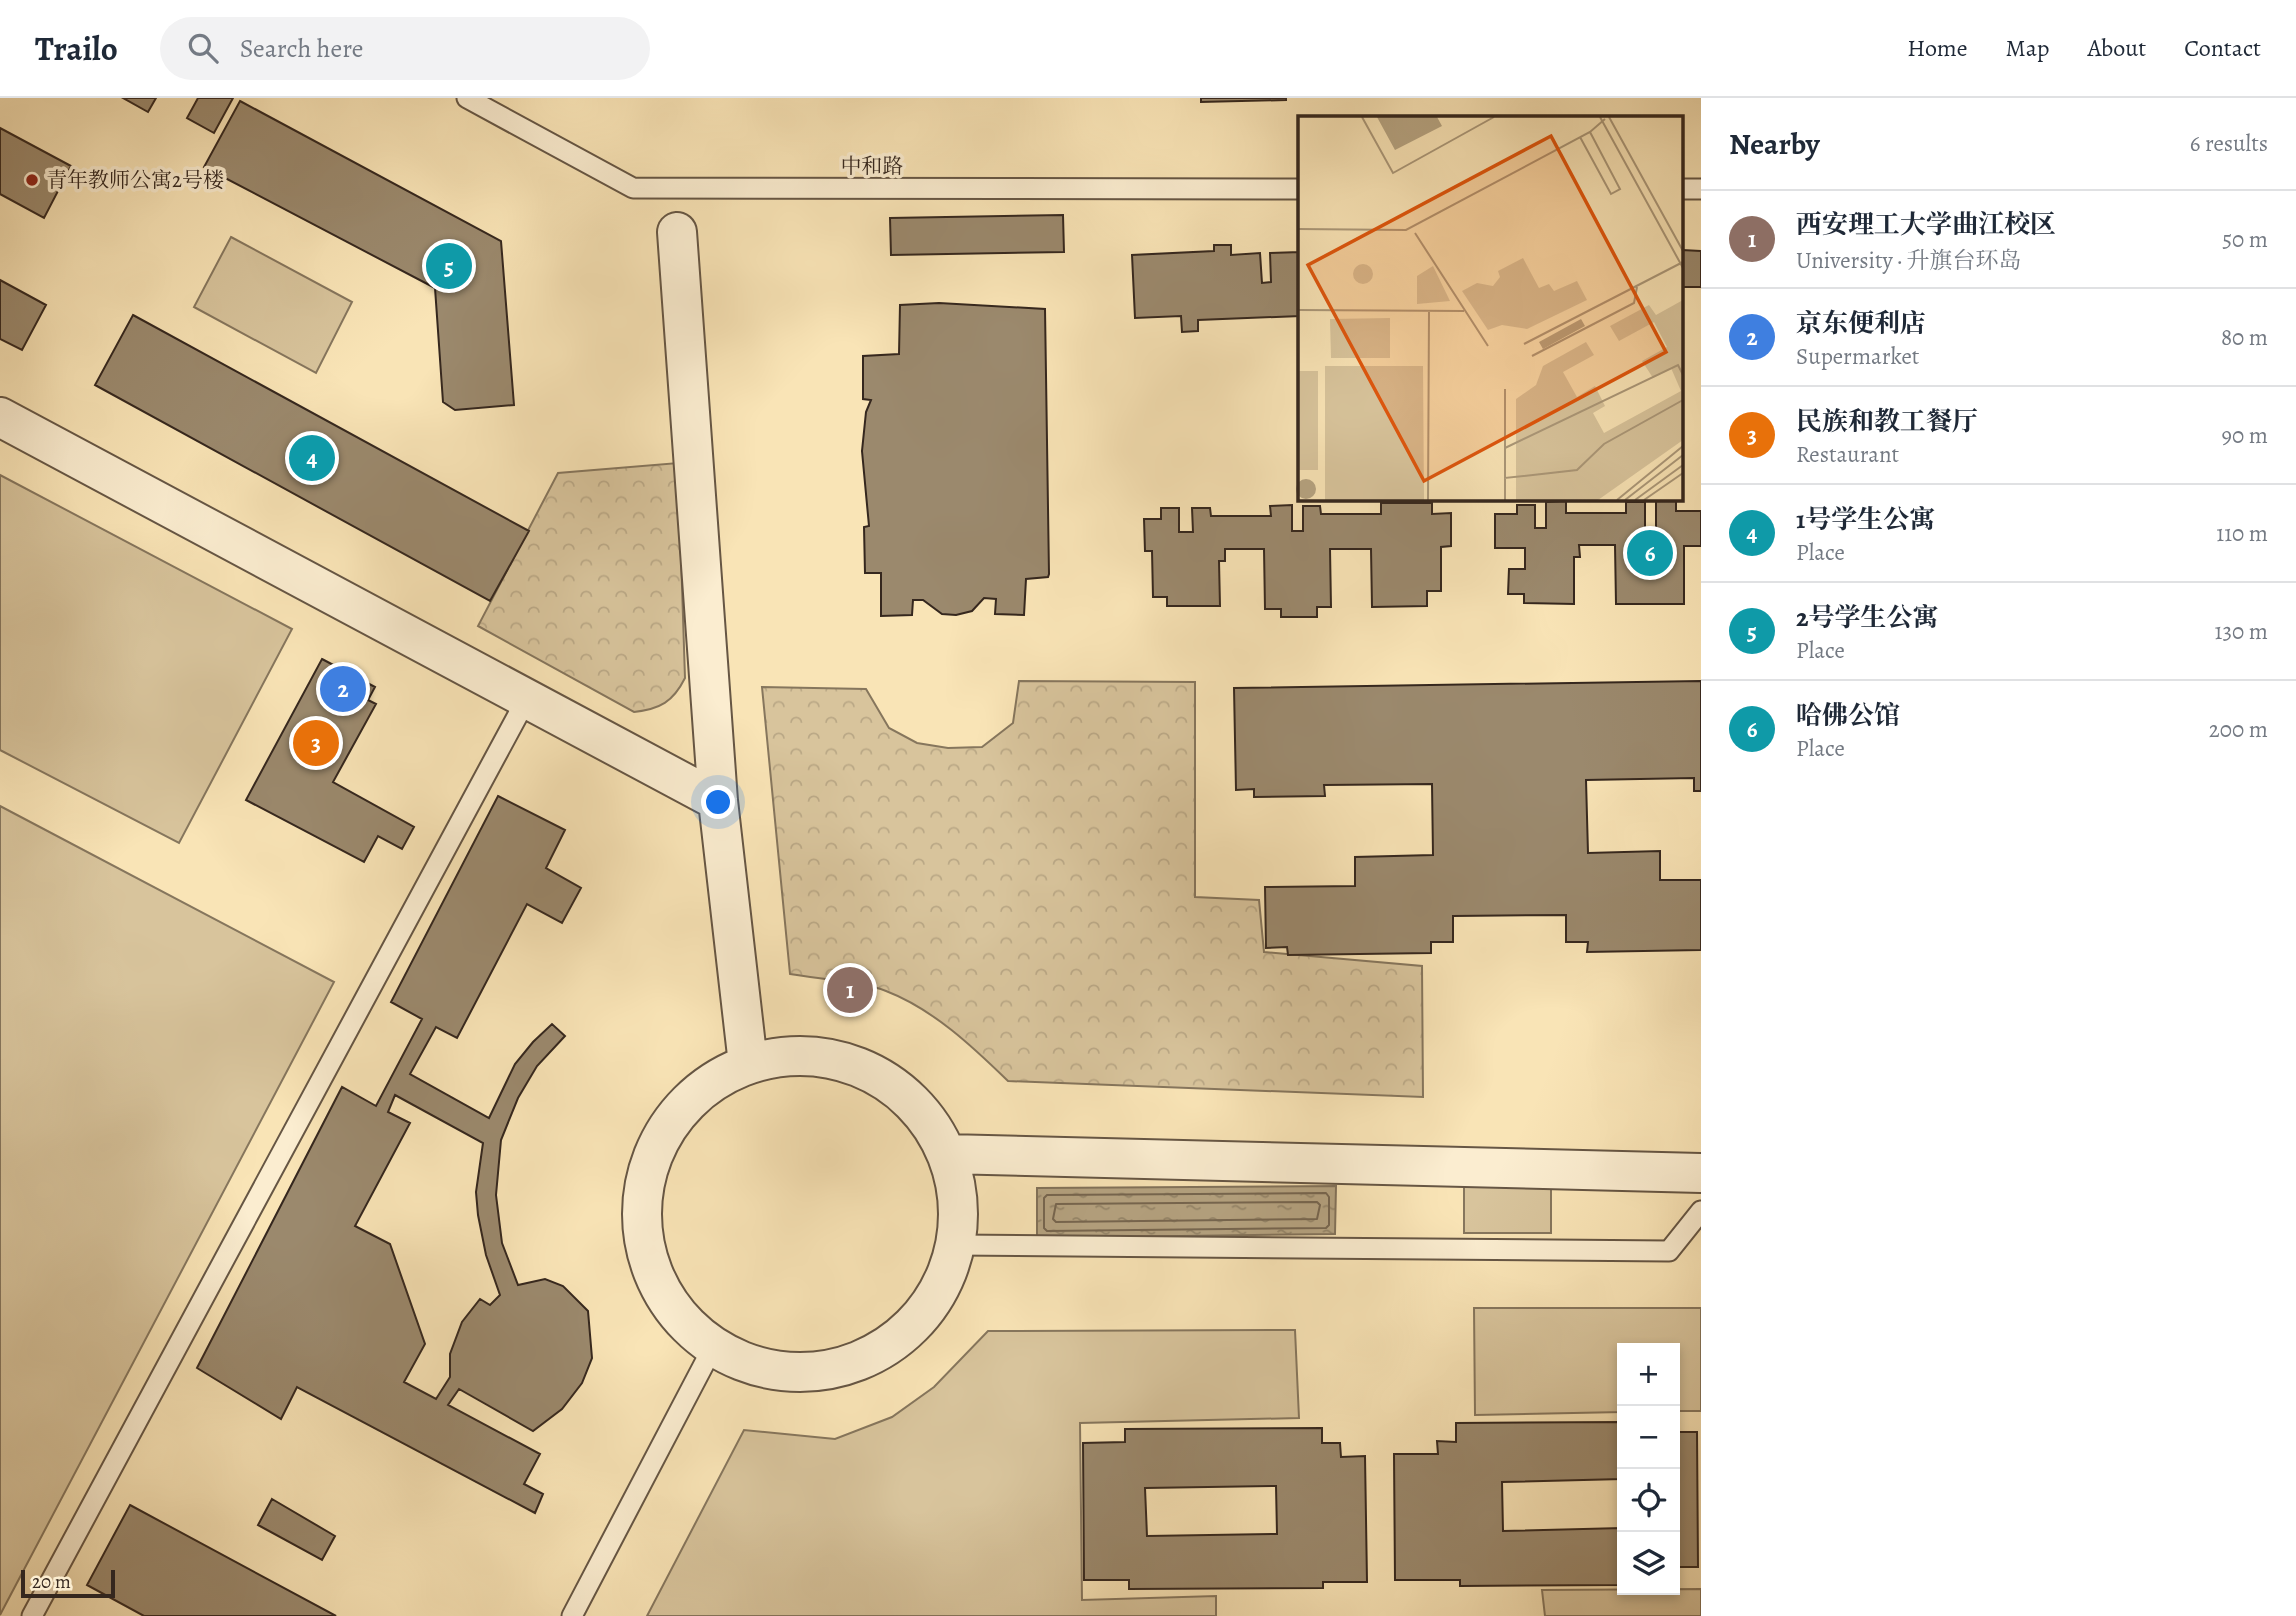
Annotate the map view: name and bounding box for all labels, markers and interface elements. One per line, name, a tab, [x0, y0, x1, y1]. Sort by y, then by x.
search box	[160, 17, 650, 80]
text: Trailo	[35, 26, 118, 71]
icon: search	[184, 29, 222, 67]
text: Search here	[240, 31, 364, 66]
text: Home	[1907, 32, 1968, 64]
text: Map	[2006, 32, 2050, 64]
text: About	[2088, 32, 2146, 64]
text: Contact	[2184, 32, 2261, 64]
inset map	[1298, 116, 1684, 500]
text: Nearby	[1729, 124, 1820, 164]
text: 6 results	[2190, 128, 2268, 159]
street label: 中和路	[841, 152, 904, 180]
place label: 青年教师公寓2号楼	[46, 166, 224, 194]
marker: 青年教师公寓2号楼	[24, 172, 40, 188]
text: 西安理工大学曲江校区	[1796, 207, 2056, 242]
text: 1	[1748, 224, 1756, 255]
text: 50 m	[2222, 224, 2268, 255]
pin: 5	[426, 240, 472, 292]
text: University · 升旗台环岛	[1796, 245, 2022, 276]
text: 京东便利店	[1796, 306, 1926, 341]
text: 2	[1746, 322, 1758, 353]
text: 80 m	[2221, 322, 2268, 353]
text: Supermarket	[1796, 341, 1919, 372]
text: 民族和教工餐厅	[1796, 404, 1978, 439]
text: 3	[1747, 420, 1757, 451]
text: 90 m	[2222, 420, 2268, 451]
pin: 4	[289, 432, 335, 484]
text: Restaurant	[1796, 439, 1899, 470]
text: 1号学生公寓	[1796, 502, 1935, 537]
text: 4	[1747, 518, 1757, 549]
text: 110 m	[2216, 518, 2268, 549]
pin: 6	[1627, 527, 1673, 579]
text: Place	[1796, 537, 1845, 568]
text: 2号学生公寓	[1796, 600, 1939, 635]
text: 5	[1747, 616, 1757, 647]
text: 130 m	[2215, 616, 2268, 647]
text: Place	[1796, 635, 1845, 666]
pin: 2	[320, 663, 366, 715]
text: 哈佛公馆	[1796, 698, 1900, 733]
text: 6	[1747, 714, 1757, 745]
text: 200 m	[2209, 714, 2268, 745]
pin: 3	[293, 717, 339, 769]
text: Place	[1796, 733, 1845, 764]
your location	[701, 785, 735, 819]
pin: 1	[827, 964, 873, 1016]
map controls	[1617, 1343, 1680, 1595]
button: +	[1617, 1343, 1680, 1406]
button: −	[1617, 1406, 1680, 1469]
button: locate	[1617, 1469, 1680, 1532]
button: layers	[1617, 1532, 1680, 1595]
scale bar	[21, 1567, 116, 1599]
text: 20 m	[32, 1569, 71, 1595]

